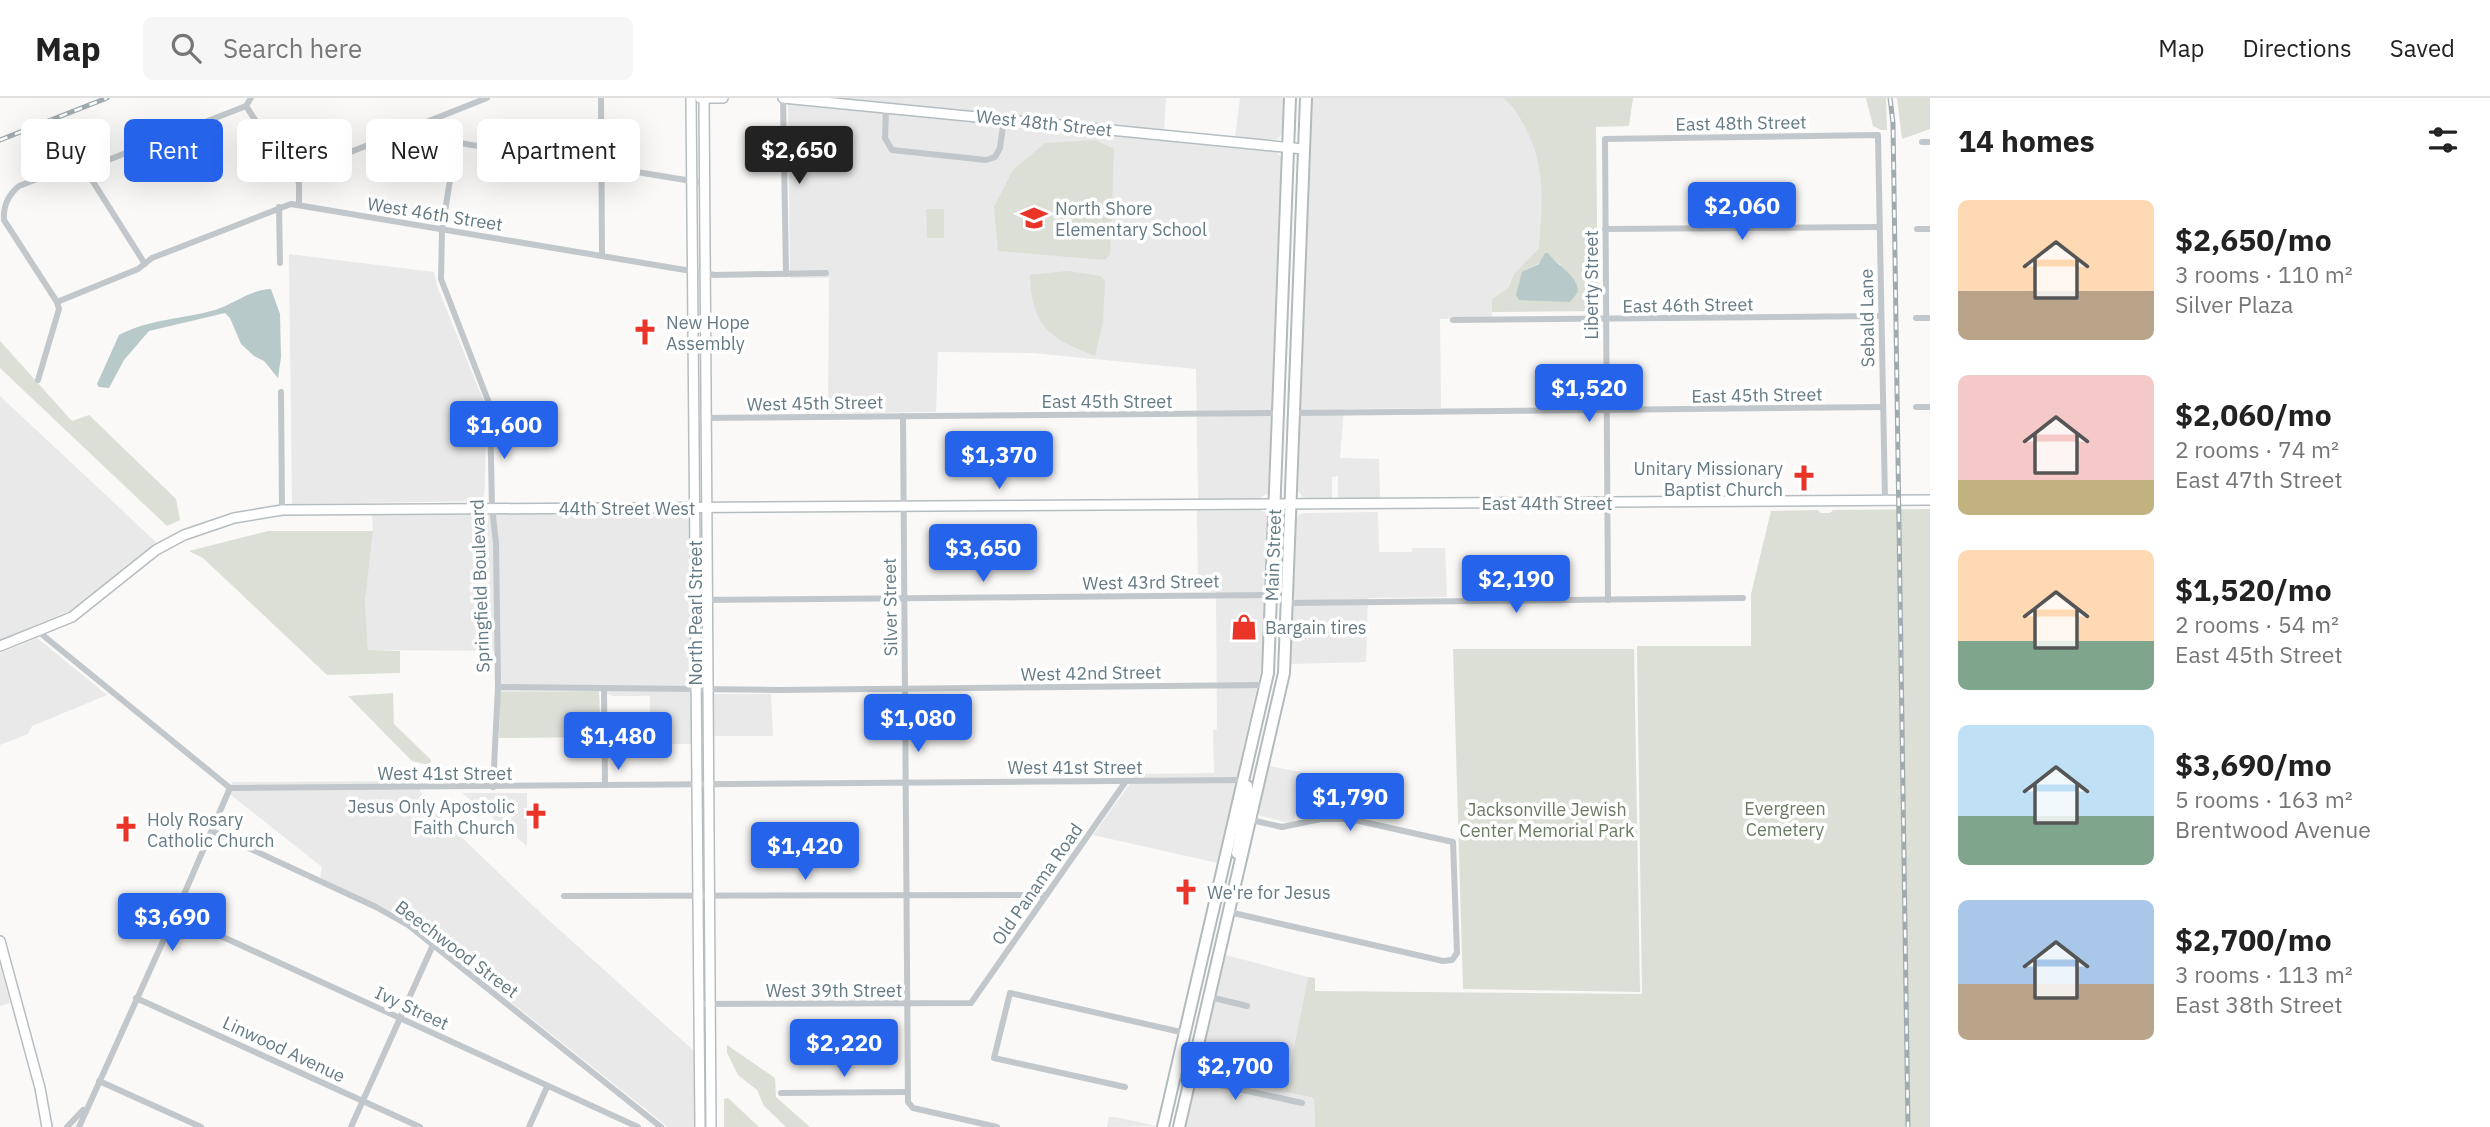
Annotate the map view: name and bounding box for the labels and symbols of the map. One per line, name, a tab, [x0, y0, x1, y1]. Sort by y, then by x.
street label: West 48th Street	[975, 104, 1113, 142]
street label: East 48th Street	[1675, 110, 1807, 136]
pin: $2,650	[742, 126, 856, 186]
pin: $2,060	[1685, 183, 1799, 242]
street label: West 46th Street	[366, 192, 504, 236]
place label: North Shore Elementary School	[1055, 197, 1207, 241]
school or university icon: North Shore Elementary School	[1019, 203, 1049, 233]
street label: Liberty Street	[1580, 230, 1603, 340]
street label: Sebald Lane	[1855, 268, 1879, 368]
street label: East 46th Street	[1622, 292, 1754, 318]
place label: New Hope Assembly	[666, 311, 750, 355]
church icon: New Hope Assembly	[630, 317, 660, 347]
pin: $1,520	[1532, 364, 1646, 424]
street label: East 45th Street	[1691, 382, 1823, 408]
street label: West 45th Street	[746, 390, 884, 416]
street label: East 45th Street	[1041, 390, 1173, 413]
pin: $1,600	[447, 402, 561, 461]
pin: $1,370	[942, 432, 1056, 491]
place label: Unitary Missionary Baptist Church	[1633, 457, 1783, 501]
church icon: Unitary Missionary Baptist Church	[1789, 463, 1819, 493]
street label: East 44th Street	[1481, 492, 1613, 515]
street label: 44th Street West	[559, 497, 695, 520]
street label: Springfield Boulevard	[465, 499, 495, 673]
street label: Main Street	[1260, 508, 1286, 602]
pin: $3,650	[926, 524, 1040, 584]
street label: North Pearl Street	[684, 540, 707, 686]
pin: $2,190	[1459, 556, 1573, 615]
street label: Silver Street	[878, 558, 902, 656]
street label: West 43rd Street	[1082, 569, 1220, 595]
shop icon: Bargain tires	[1229, 612, 1259, 642]
place label: Bargain tires	[1265, 616, 1367, 639]
street label: West 42nd Street	[1020, 660, 1162, 686]
pin: $1,080	[861, 694, 975, 754]
pin: $1,480	[561, 712, 675, 772]
street label: West 41st Street	[1007, 756, 1143, 779]
street label: West 41st Street	[377, 762, 513, 785]
pin: $1,790	[1293, 774, 1407, 833]
place label: Jesus Only Apostolic Faith Church	[348, 795, 515, 839]
park label: Evergreen Cemetery	[1744, 797, 1826, 841]
park label: Jacksonville Jewish Center Memorial Park	[1460, 798, 1635, 842]
church icon: Jesus Only Apostolic Faith Church	[521, 801, 551, 831]
place label: Holy Rosary Catholic Church	[147, 808, 275, 852]
church icon: Holy Rosary Catholic Church	[111, 814, 141, 844]
street label: Old Panama Road	[986, 819, 1088, 949]
pin: $1,420	[748, 822, 862, 882]
church icon: We're for Jesus	[1171, 877, 1201, 907]
place label: We're for Jesus	[1207, 881, 1331, 904]
pin: $3,690	[115, 894, 229, 953]
street label: Beechwood Street	[391, 895, 523, 1003]
street label: West 39th Street	[766, 979, 902, 1002]
street label: Ivy Street	[371, 981, 453, 1035]
street label: Linwood Avenue	[219, 1011, 349, 1087]
pin: $2,220	[787, 1020, 901, 1079]
pin: $2,700	[1178, 1042, 1292, 1102]

